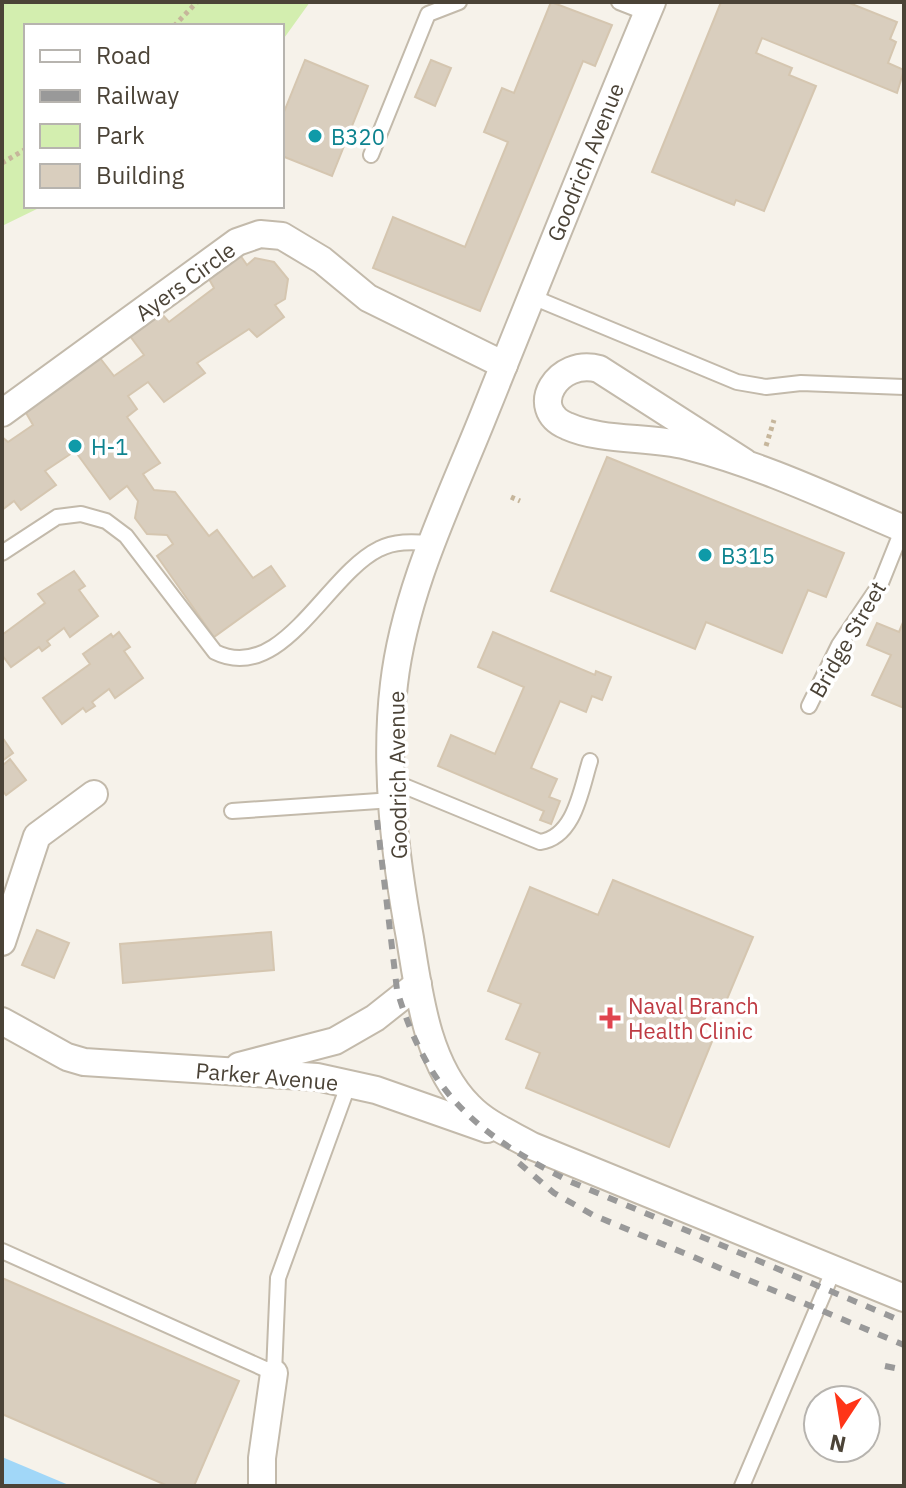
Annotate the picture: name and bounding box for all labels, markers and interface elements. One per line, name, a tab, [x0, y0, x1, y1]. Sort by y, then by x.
legend	[24, 24, 284, 208]
text: Road	[96, 39, 151, 71]
street label: Goodrich Avenue	[540, 78, 630, 246]
text: Railway	[96, 79, 179, 111]
text: Park	[96, 119, 145, 151]
place label: B320	[331, 122, 385, 151]
marker: B320	[306, 127, 324, 145]
text: Building	[96, 159, 184, 191]
street label: Ayers Circle	[129, 235, 241, 327]
place label: H-1	[91, 432, 129, 461]
marker: H-1	[66, 437, 84, 455]
place label: B315	[721, 541, 775, 570]
marker: B315	[696, 546, 714, 564]
street label: Bridge Street	[802, 576, 892, 702]
street label: Goodrich Avenue	[381, 691, 413, 859]
place label: Naval Branch Health Clinic	[628, 991, 759, 1045]
marker: Naval Branch Health Clinic	[599, 1007, 621, 1029]
street label: Parker Avenue	[195, 1055, 339, 1097]
north arrow	[802, 1384, 882, 1464]
text: N	[827, 1428, 849, 1460]

